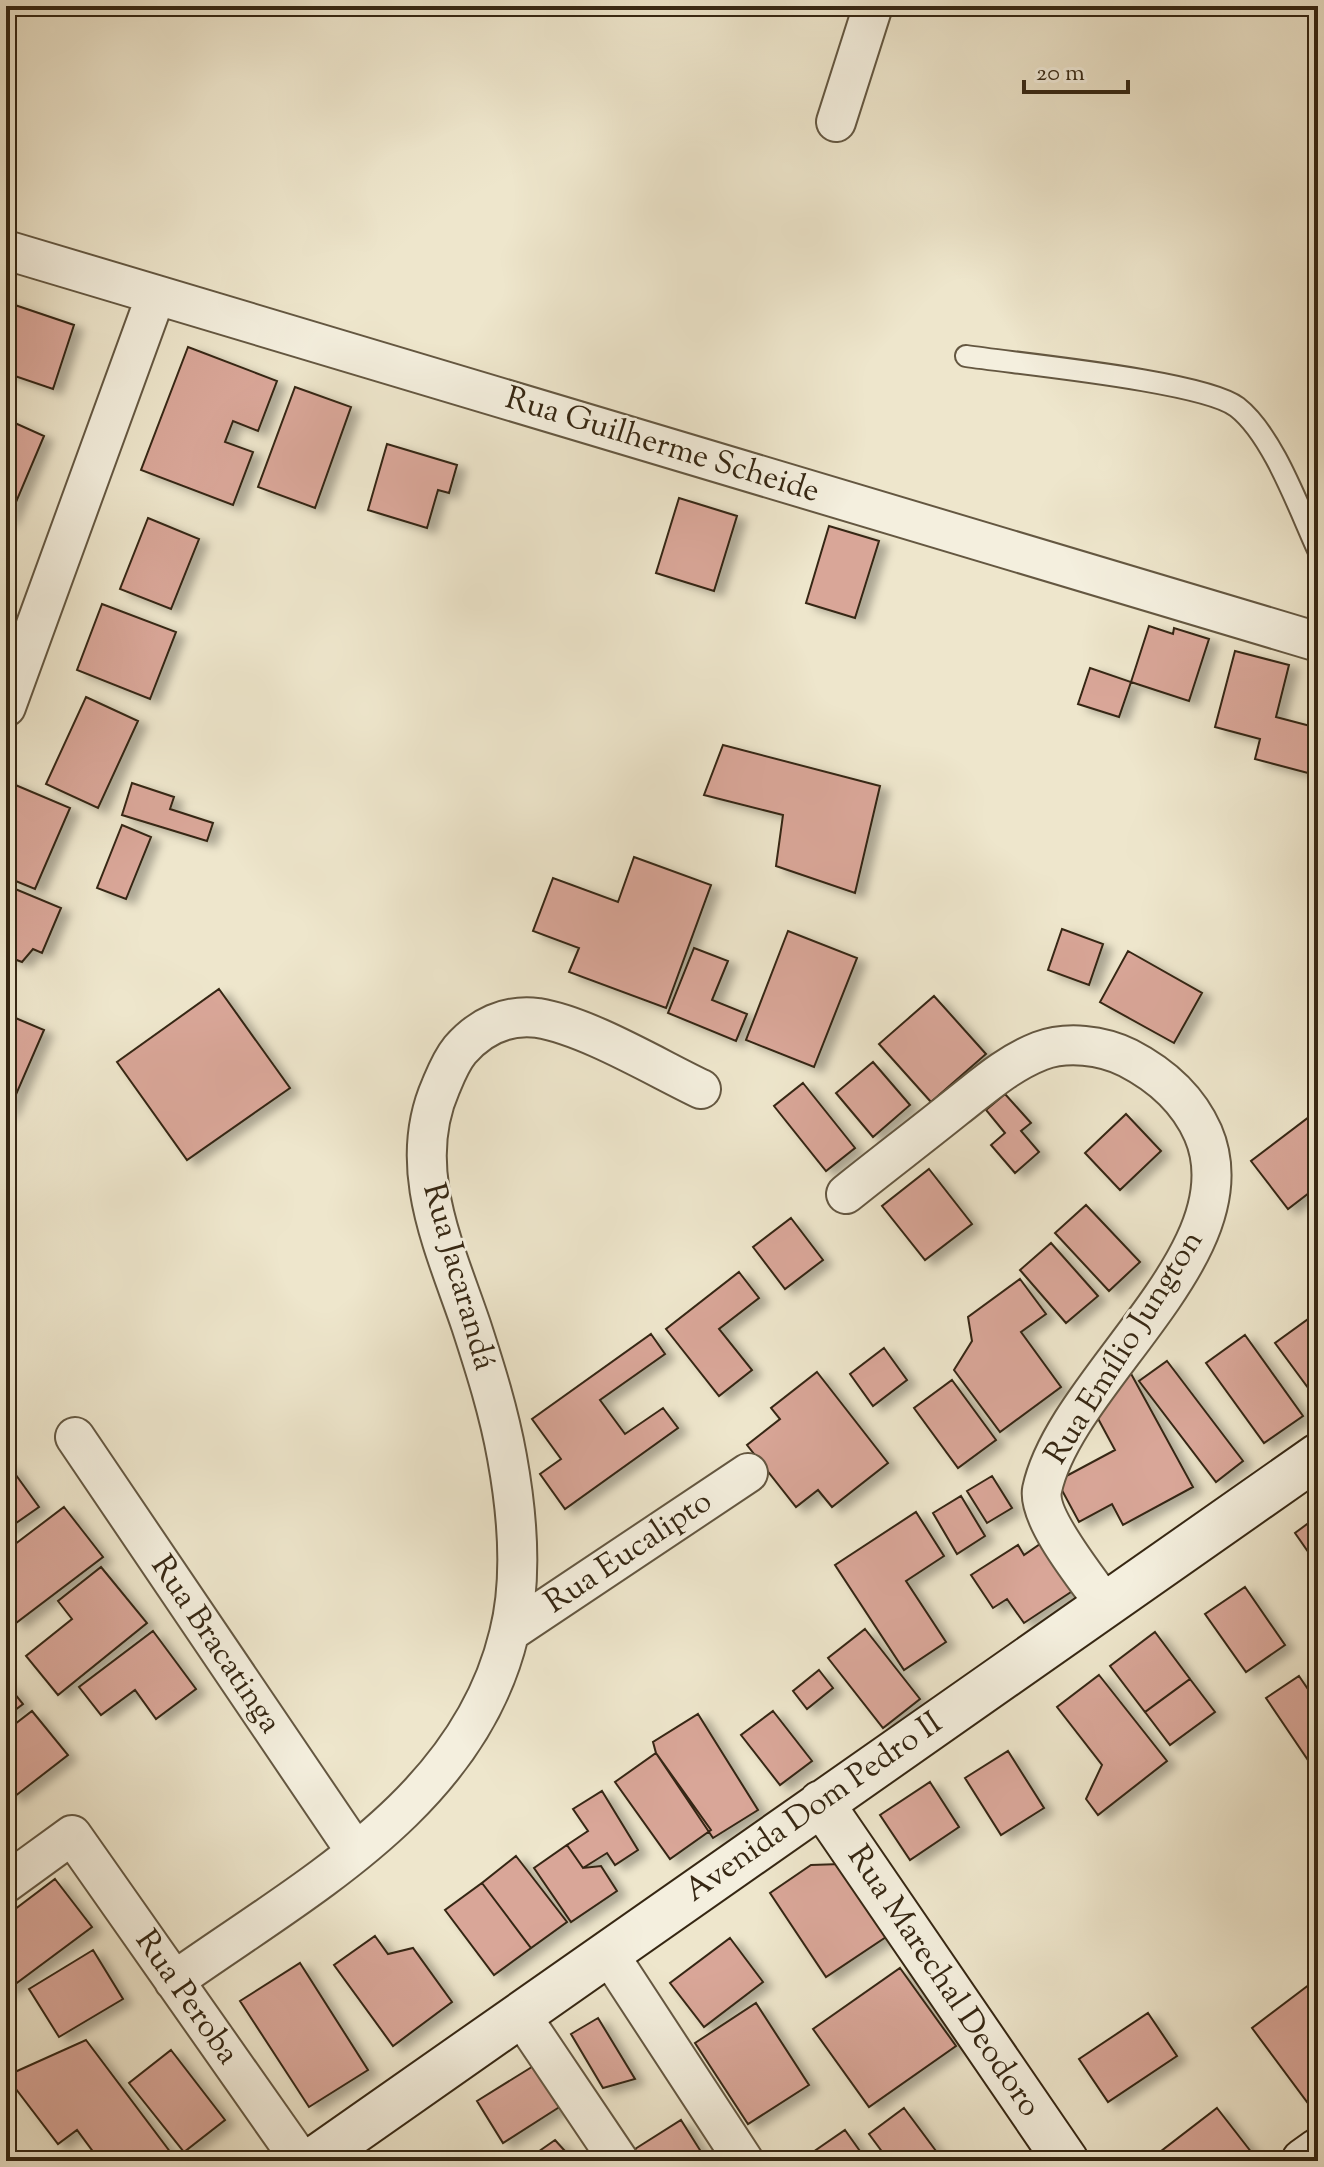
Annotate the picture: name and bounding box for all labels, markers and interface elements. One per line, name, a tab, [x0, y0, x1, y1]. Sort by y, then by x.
scale bar	[1024, 44, 1128, 94]
text: 20 m	[1036, 57, 1085, 91]
street label: Rua Guilherme Scheide	[499, 376, 825, 516]
street label: Rua Jacarandá	[409, 1178, 507, 1376]
street label: Rua Emílio Jungton	[1034, 1222, 1216, 1474]
street label: Rua Eucalipto	[536, 1480, 722, 1626]
street label: Rua Bracatinga	[138, 1547, 292, 1744]
street label: Avenida Dom Pedro II	[676, 1702, 952, 1914]
street label: Rua Marechal Deodoro	[835, 1837, 1051, 2127]
street label: Rua Peroba	[123, 1921, 249, 2075]

